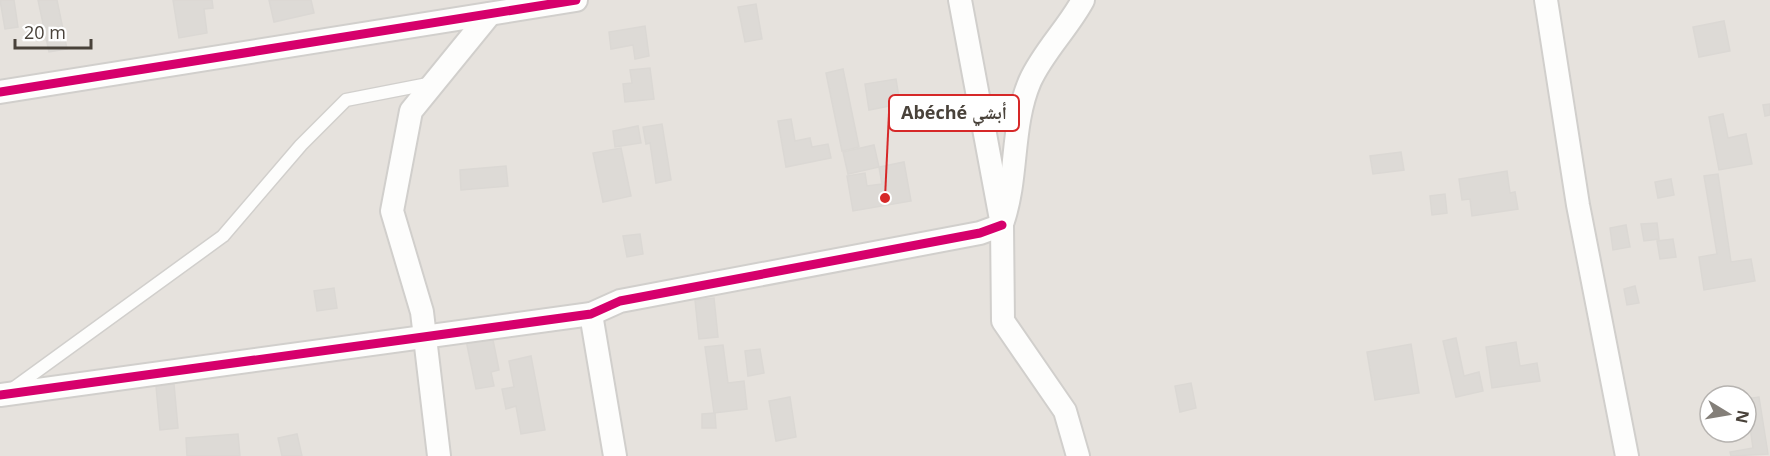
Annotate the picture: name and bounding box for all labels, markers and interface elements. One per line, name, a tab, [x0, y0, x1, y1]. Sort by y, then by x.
scale bar	[15, 12, 92, 50]
text: 20 m	[24, 20, 66, 44]
callout: Abéché أبشي	[889, 95, 1019, 131]
text: Abéché أبشي	[901, 100, 1007, 127]
north arrow	[1698, 384, 1758, 444]
text: N	[1731, 408, 1755, 425]

